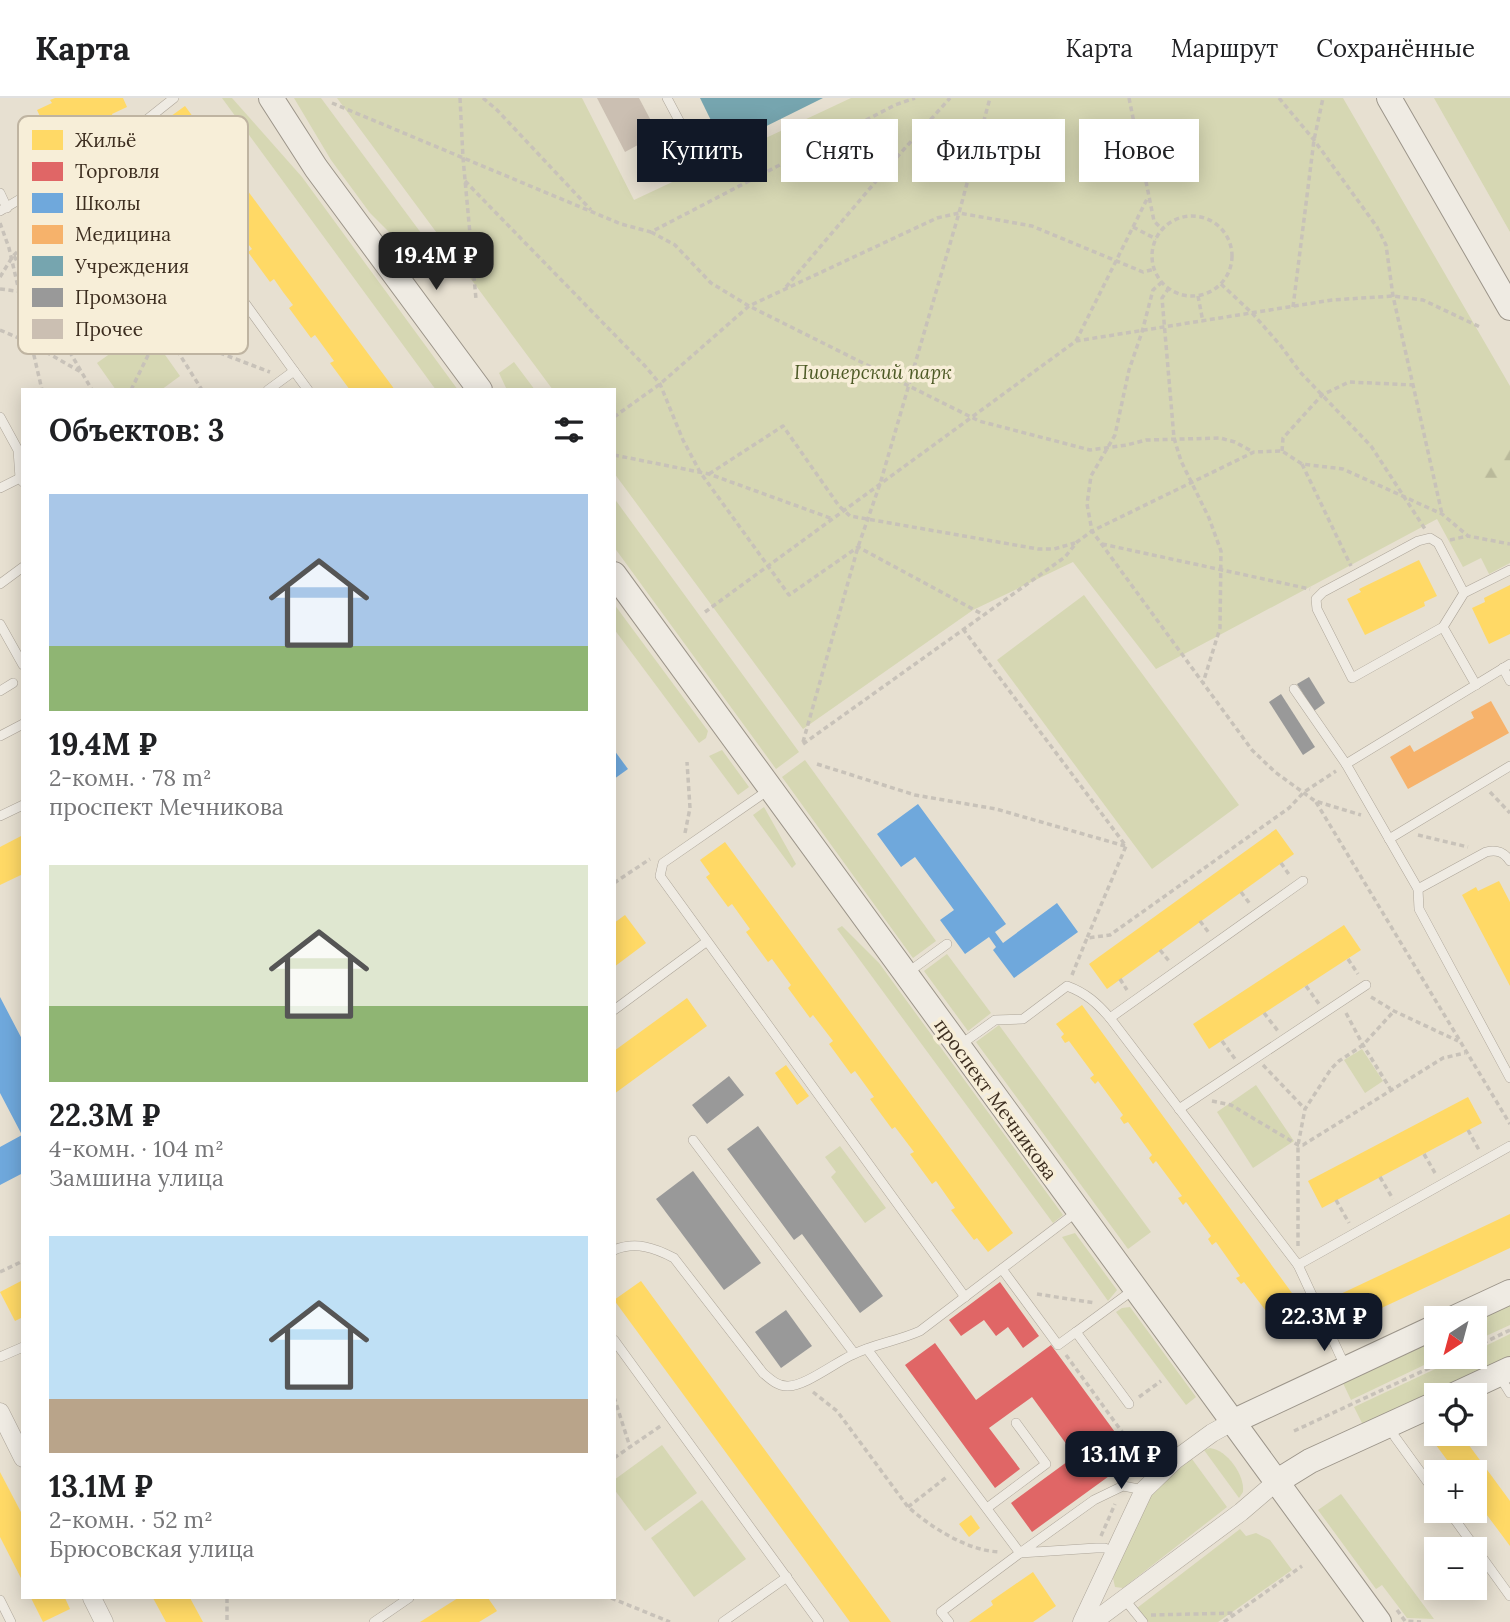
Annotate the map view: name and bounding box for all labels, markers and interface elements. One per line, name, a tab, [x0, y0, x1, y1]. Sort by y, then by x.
text: Карта	[35, 27, 130, 69]
text: Карта	[1065, 33, 1133, 64]
text: Маршрут	[1171, 33, 1278, 64]
text: Сохранённые	[1316, 33, 1475, 64]
legend	[18, 116, 248, 354]
chip: Купить	[637, 119, 767, 182]
chip: Снять	[781, 119, 898, 182]
chip: Фильтры	[912, 119, 1065, 182]
chip: Новое	[1079, 119, 1199, 182]
text: Жильё	[75, 128, 136, 152]
text: Торговля	[75, 159, 160, 183]
text: Школы	[75, 191, 140, 215]
text: Медицина	[75, 222, 171, 246]
pin: 19.4M ₽	[371, 232, 501, 292]
text: 19.4M ₽	[395, 240, 477, 269]
text: Учреждения	[74, 254, 189, 278]
text: Промзона	[75, 285, 168, 309]
text: Прочее	[75, 317, 143, 341]
park label: Пионерский парк	[794, 360, 952, 384]
text: Объектов: 3	[49, 411, 225, 449]
icon: filters	[550, 411, 588, 449]
icon: home	[256, 540, 382, 666]
text: 19.4M ₽	[49, 725, 157, 763]
text: 2-комн. · 78 m²	[49, 763, 212, 792]
text: проспект Мечникова	[49, 792, 284, 821]
icon: home	[256, 911, 382, 1037]
street label: проспект Мечникова	[929, 1014, 1063, 1185]
text: 22.3M ₽	[49, 1096, 160, 1134]
text: 4-комн. · 104 m²	[49, 1134, 224, 1163]
text: Замшина улица	[49, 1163, 224, 1192]
icon: home	[256, 1282, 382, 1408]
pin: 22.3M ₽	[1259, 1294, 1389, 1353]
text: 22.3M ₽	[1281, 1301, 1367, 1330]
north arrow	[1424, 1306, 1488, 1368]
map controls	[1424, 1306, 1487, 1600]
button: locate	[1424, 1383, 1487, 1446]
pin: 13.1M ₽	[1056, 1432, 1186, 1491]
text: 13.1M ₽	[1081, 1439, 1161, 1468]
button: +	[1424, 1460, 1487, 1523]
text: 13.1M ₽	[49, 1467, 153, 1505]
text: 2-комн. · 52 m²	[49, 1505, 213, 1534]
text: Брюсовская улица	[49, 1534, 254, 1563]
button: −	[1424, 1537, 1487, 1600]

